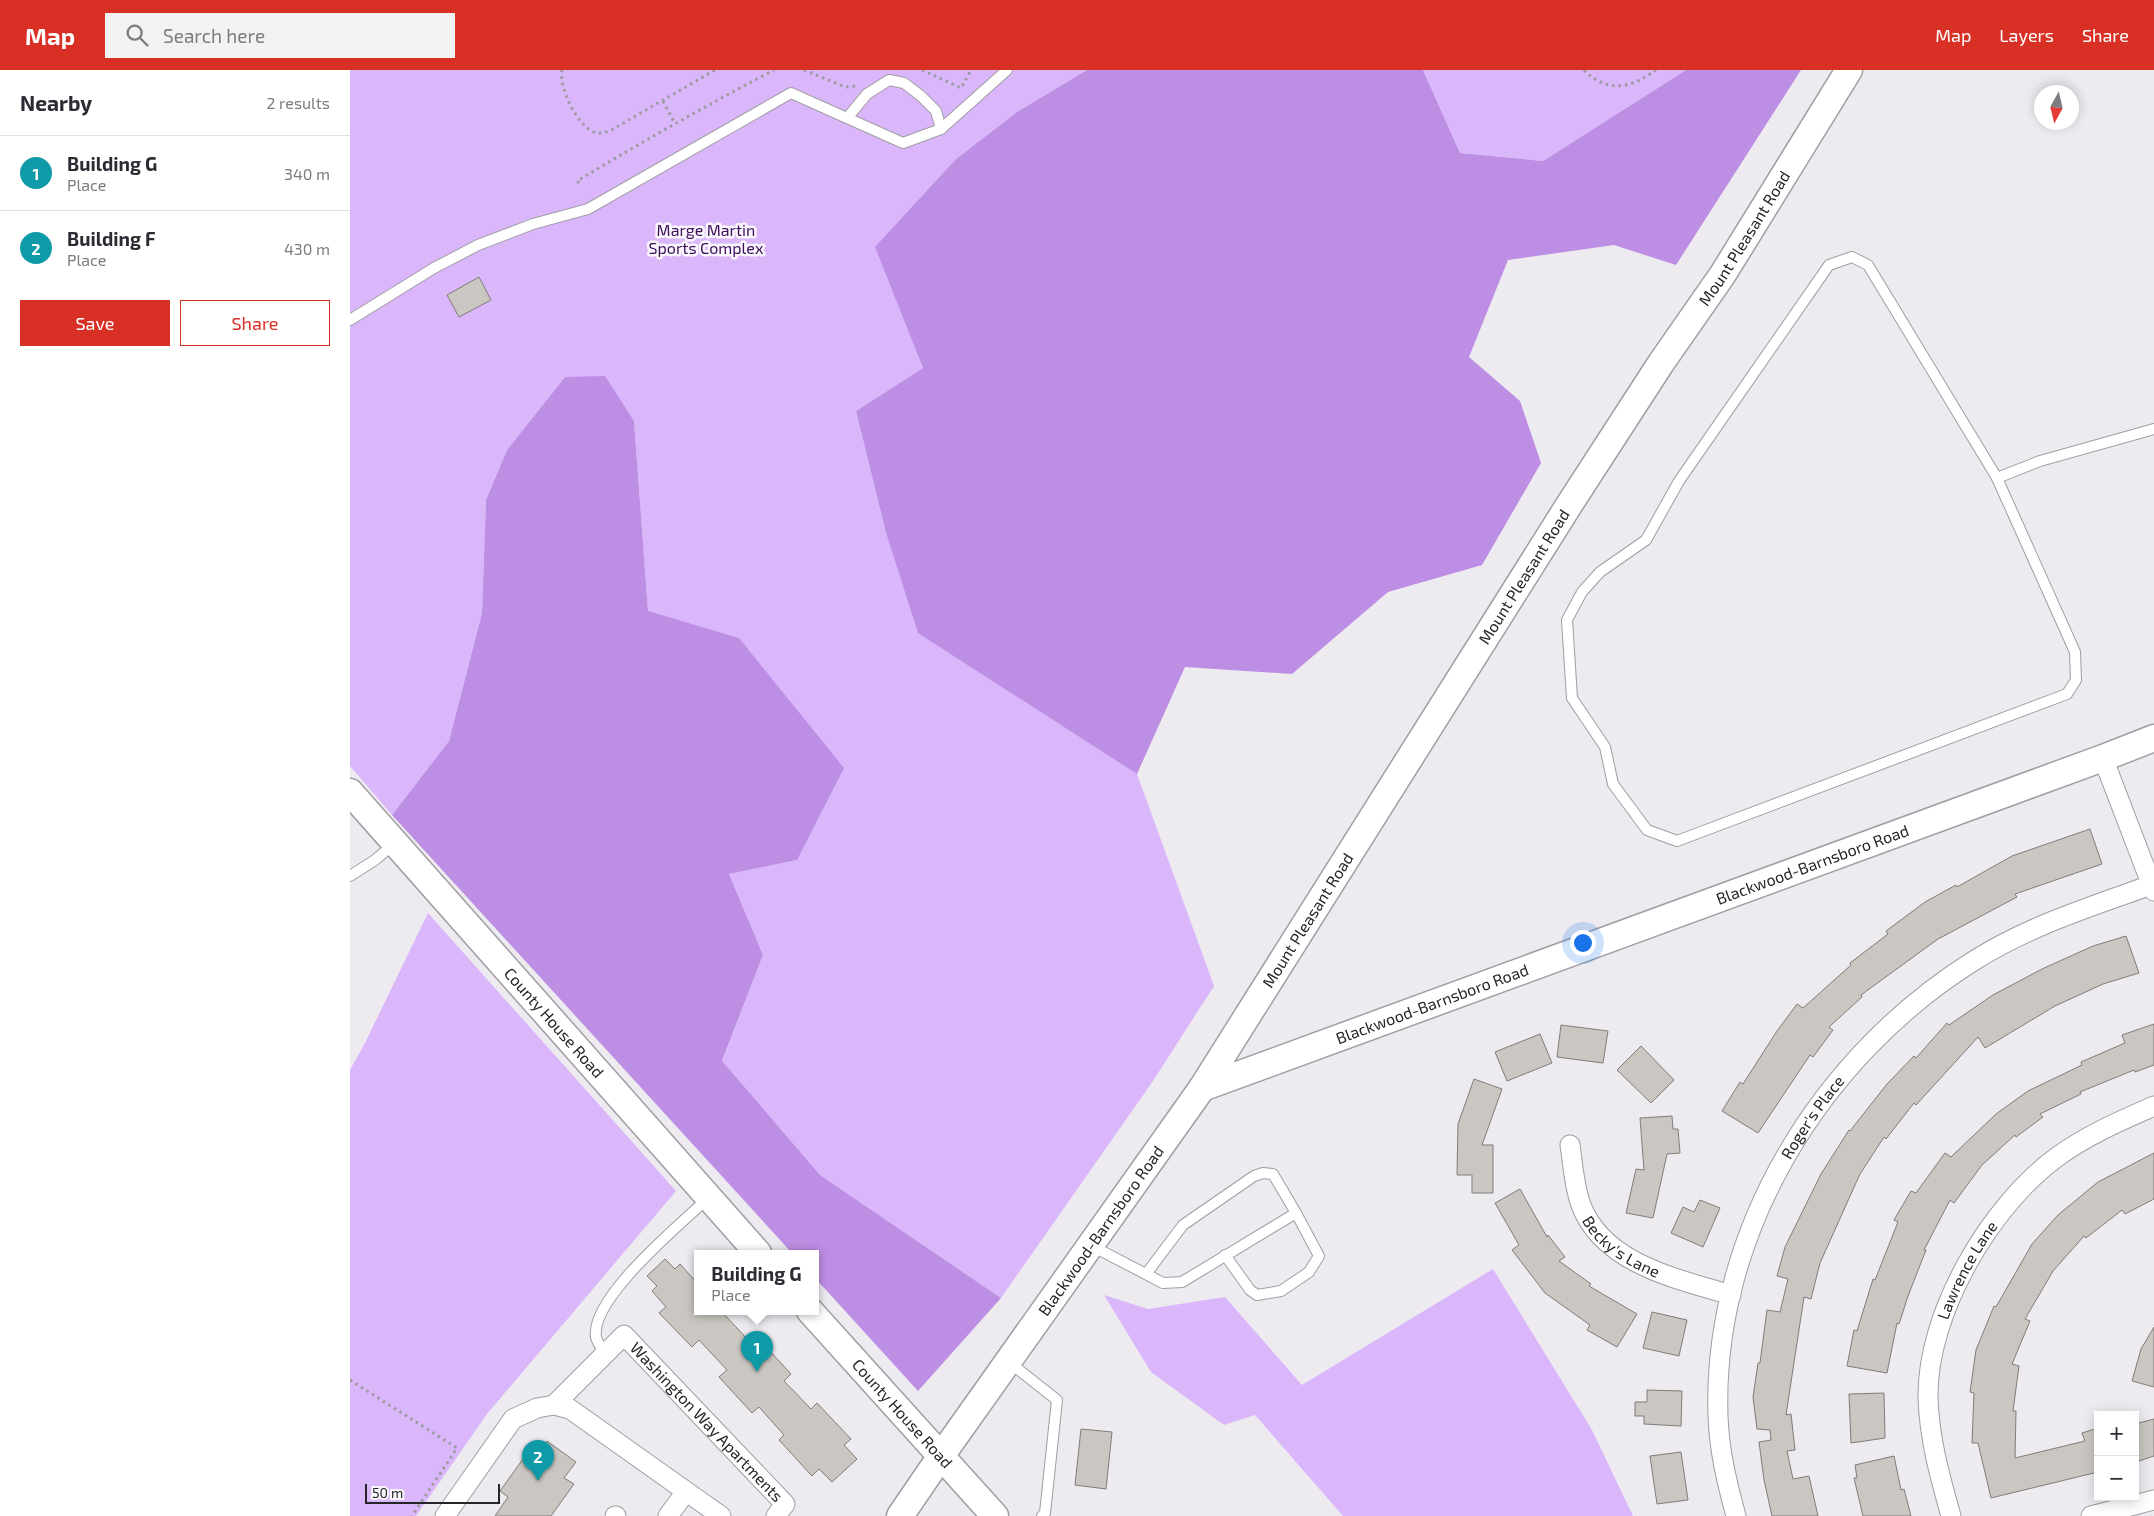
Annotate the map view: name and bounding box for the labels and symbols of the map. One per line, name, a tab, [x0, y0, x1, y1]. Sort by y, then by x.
north arrow	[2034, 85, 2079, 130]
street label: Mount Pleasant Road	[1694, 167, 1793, 309]
park label: Marge Martin Sports Complex	[649, 220, 764, 257]
street label: Mount Pleasant Road	[1474, 506, 1573, 647]
street label: Blackwood-Barnsboro Road	[1713, 820, 1911, 908]
street label: Mount Pleasant Road	[1258, 849, 1357, 991]
your location	[1570, 930, 1596, 956]
street label: Blackwood-Barnsboro Road	[1333, 959, 1531, 1047]
street label: County House Road	[501, 963, 608, 1081]
street label: Roger's Place	[1776, 1071, 1847, 1162]
street label: Blackwood-Barnsboro Road	[1034, 1142, 1167, 1319]
street label: Becky's Lane	[1579, 1212, 1663, 1281]
street label: Lawrence Lane	[1933, 1217, 2001, 1322]
pin: 1	[741, 1331, 773, 1372]
street label: Washington Way Apartments	[627, 1338, 788, 1505]
street label: County House Road	[849, 1355, 957, 1472]
pin: 2	[522, 1440, 554, 1481]
scale bar	[365, 1481, 500, 1504]

